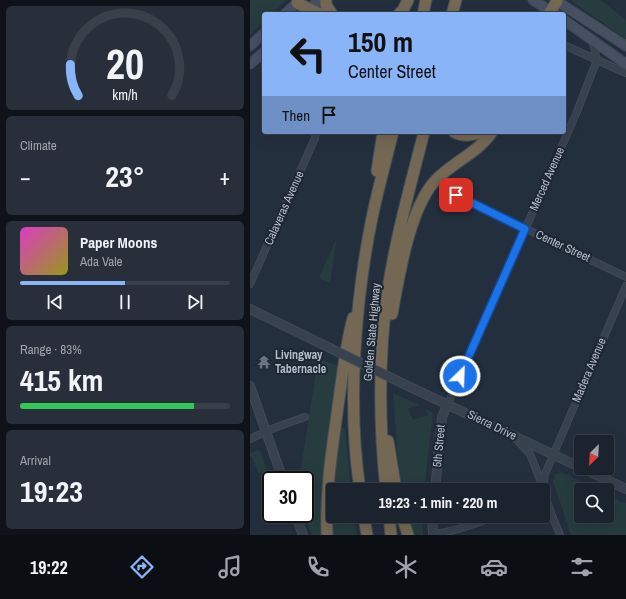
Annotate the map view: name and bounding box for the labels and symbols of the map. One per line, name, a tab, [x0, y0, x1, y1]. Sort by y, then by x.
street label: Merced Avenue	[526, 145, 568, 213]
street label: Calaveras Avenue	[260, 168, 308, 248]
pin	[439, 178, 473, 212]
street label: Center Street	[533, 226, 593, 266]
street label: Golden State Highway	[360, 282, 384, 382]
street label: Madera Avenue	[568, 335, 610, 405]
place label: Livingway Tabernacle	[275, 347, 327, 377]
temple icon: Livingway Tabernacle	[256, 354, 272, 370]
position arrow	[439, 355, 481, 397]
street label: Sierra Drive	[465, 406, 519, 444]
street label: 5th Street	[429, 424, 449, 468]
north arrow	[574, 435, 614, 475]
speed limit sign: 30	[262, 471, 314, 523]

